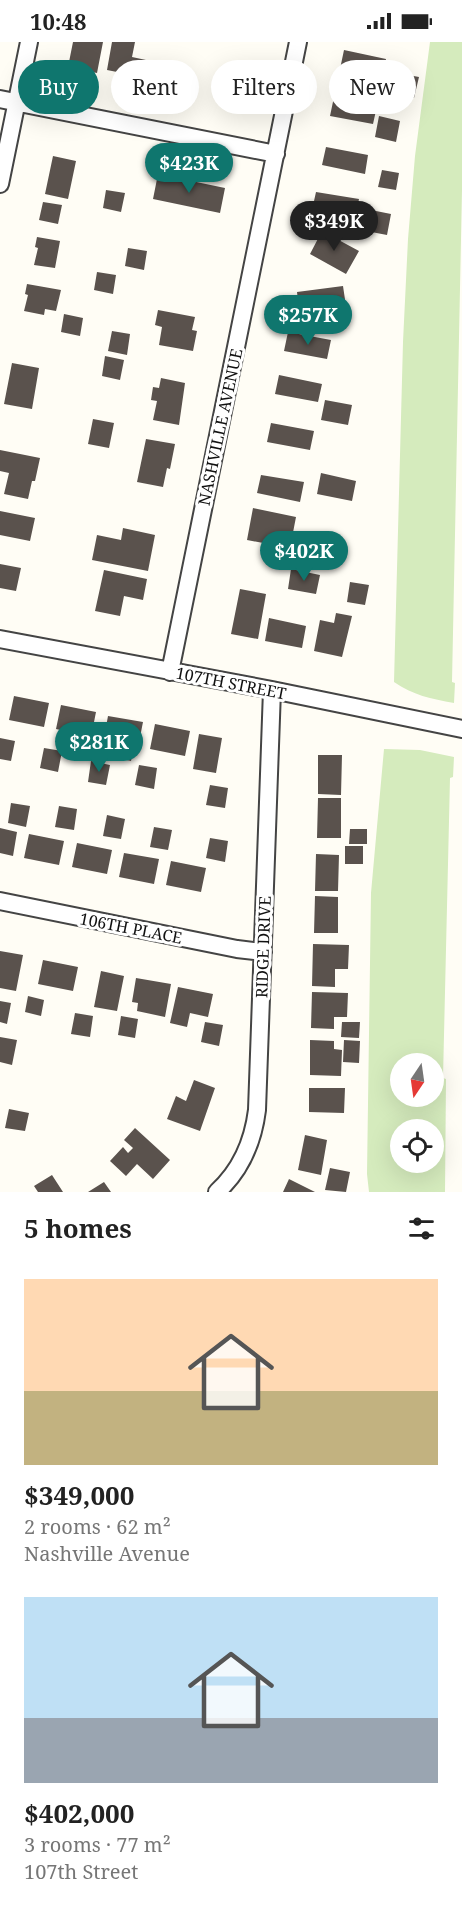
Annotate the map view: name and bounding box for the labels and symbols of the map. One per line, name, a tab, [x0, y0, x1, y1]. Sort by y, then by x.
pin: $423K	[147, 143, 231, 194]
pin: $349K	[292, 201, 376, 252]
pin: $257K	[266, 295, 350, 346]
street label: NASHVILLE AVENUE	[193, 346, 247, 508]
pin: $402K	[262, 531, 346, 582]
street label: 107TH STREET	[174, 662, 288, 705]
pin: $281K	[57, 722, 141, 773]
street label: RIDGE DRIVE	[250, 895, 276, 999]
street label: 106TH PLACE	[78, 907, 184, 949]
north arrow	[390, 1053, 444, 1107]

